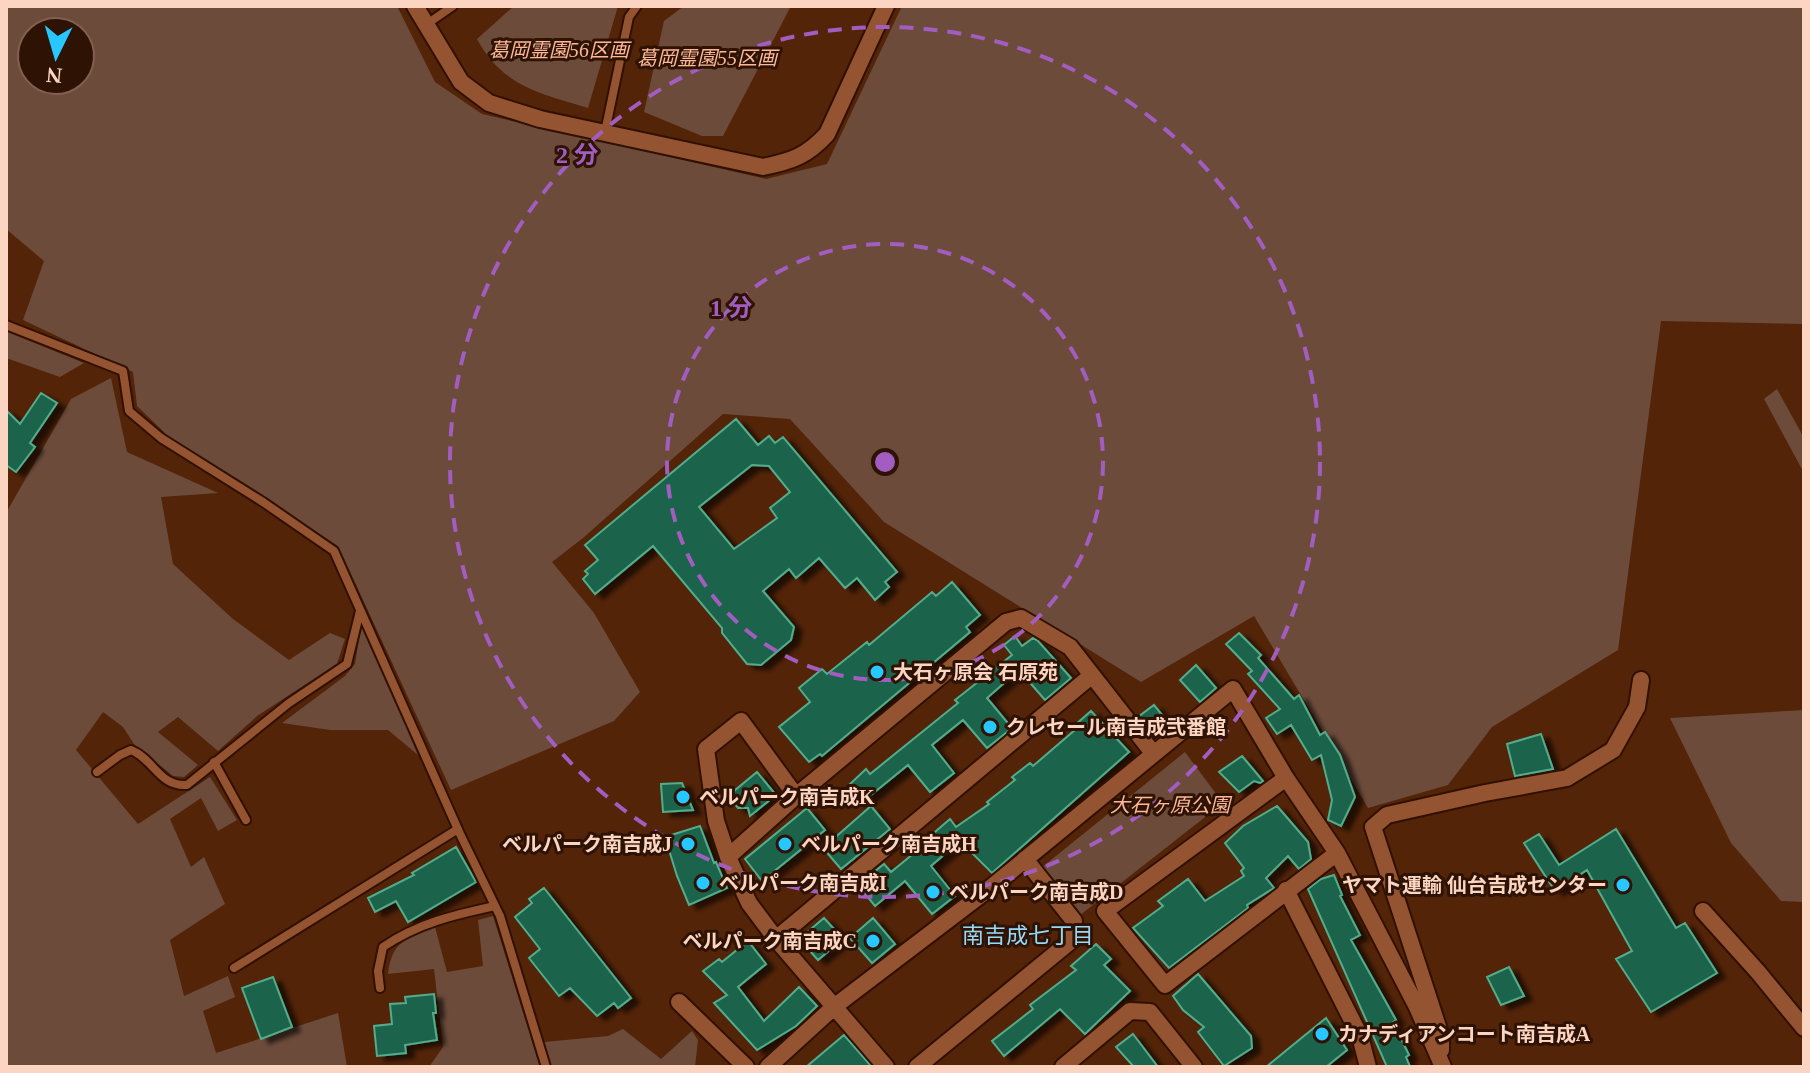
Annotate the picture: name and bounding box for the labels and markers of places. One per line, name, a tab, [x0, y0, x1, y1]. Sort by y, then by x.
centre of rings	[871, 448, 899, 476]
place label: 大石ヶ原会 石原苑	[893, 661, 1058, 683]
marker: 大石ヶ原会 石原苑	[868, 663, 886, 681]
place label: クレセール南吉成弐番館	[1006, 716, 1226, 738]
marker: クレセール南吉成弐番館	[981, 718, 999, 736]
place label: ベルパーク南吉成K	[699, 786, 875, 808]
marker: ベルパーク南吉成K	[674, 788, 692, 806]
place label: ベルパーク南吉成J	[502, 833, 672, 855]
place label: ベルパーク南吉成H	[801, 833, 977, 855]
marker: ベルパーク南吉成J	[679, 835, 697, 853]
marker: ベルパーク南吉成H	[776, 835, 794, 853]
place label: ベルパーク南吉成I	[719, 872, 887, 894]
marker: ベルパーク南吉成I	[694, 874, 712, 892]
place label: ヤマト運輸 仙台吉成センター	[1342, 874, 1607, 896]
marker: ヤマト運輸 仙台吉成センター	[1614, 876, 1632, 894]
place label: ベルパーク南吉成D	[949, 881, 1123, 903]
marker: ベルパーク南吉成D	[924, 883, 942, 901]
place label: ベルパーク南吉成C	[683, 930, 857, 952]
marker: ベルパーク南吉成C	[864, 932, 882, 950]
place label: カナディアンコート南吉成A	[1338, 1023, 1591, 1045]
marker: カナディアンコート南吉成A	[1313, 1025, 1331, 1043]

